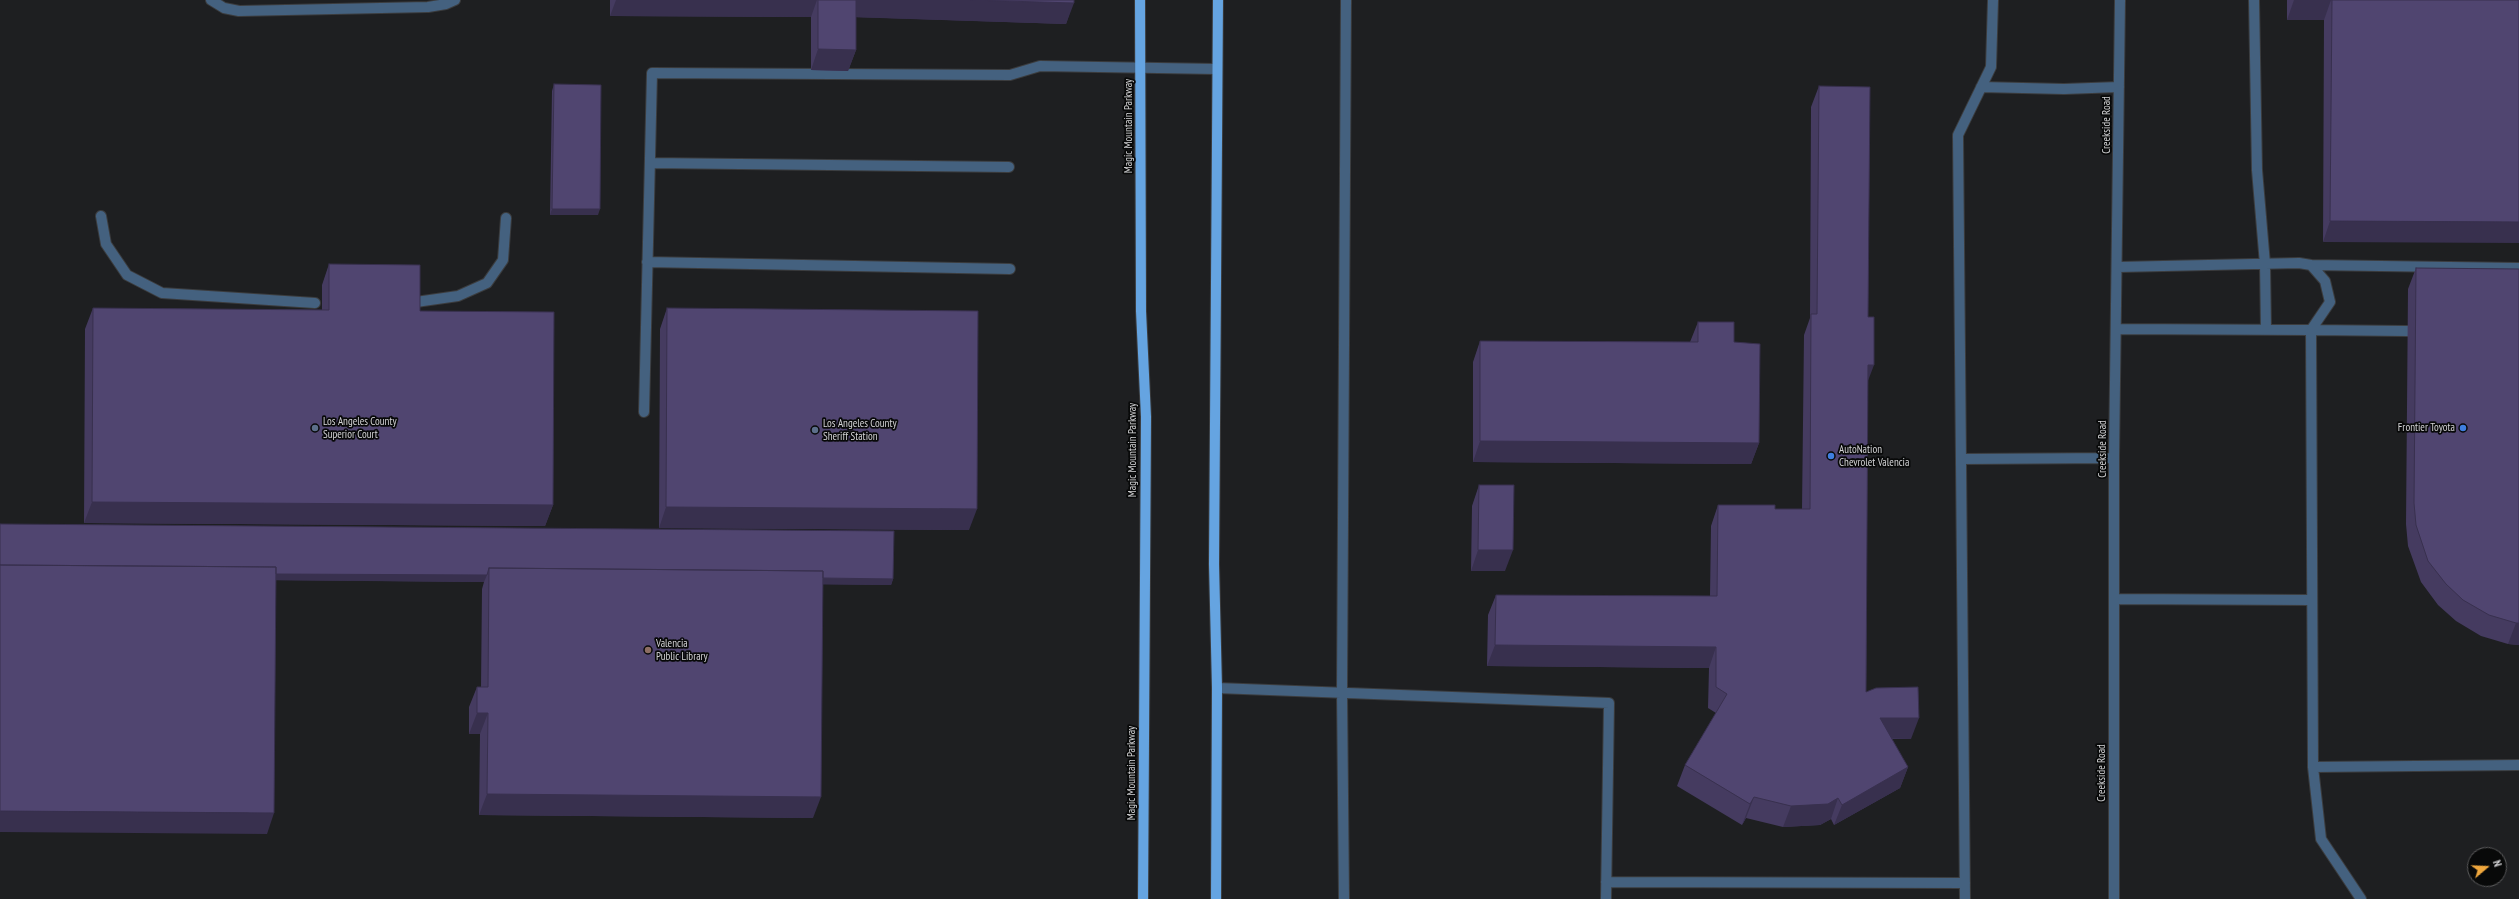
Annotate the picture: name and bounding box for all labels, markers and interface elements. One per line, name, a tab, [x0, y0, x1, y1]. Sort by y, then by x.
street label: Magic Mountain Parkway	[1122, 79, 1136, 173]
street label: Creekside Road	[2100, 96, 2114, 154]
street label: Magic Mountain Parkway	[1126, 403, 1140, 497]
place label: Los Angeles County Superior Court	[323, 415, 397, 441]
place label: Los Angeles County Sheriff Station	[823, 417, 897, 443]
street label: Creekside Road	[2096, 420, 2110, 478]
place label: Frontier Toyota	[2398, 421, 2455, 435]
marker: Los Angeles County Superior Court	[310, 423, 320, 433]
marker: Frontier Toyota	[2458, 423, 2468, 433]
marker: Los Angeles County Sheriff Station	[810, 425, 820, 435]
place label: AutoNation Chevrolet Valencia	[1839, 443, 1909, 469]
marker: AutoNation Chevrolet Valencia	[1826, 451, 1836, 461]
place label: Valencia Public Library	[656, 637, 708, 663]
marker: Valencia Public Library	[643, 645, 653, 655]
street label: Magic Mountain Parkway	[1125, 726, 1139, 820]
street label: Creekside Road	[2095, 744, 2109, 802]
north arrow	[2467, 847, 2507, 887]
text: N	[2490, 858, 2505, 869]

